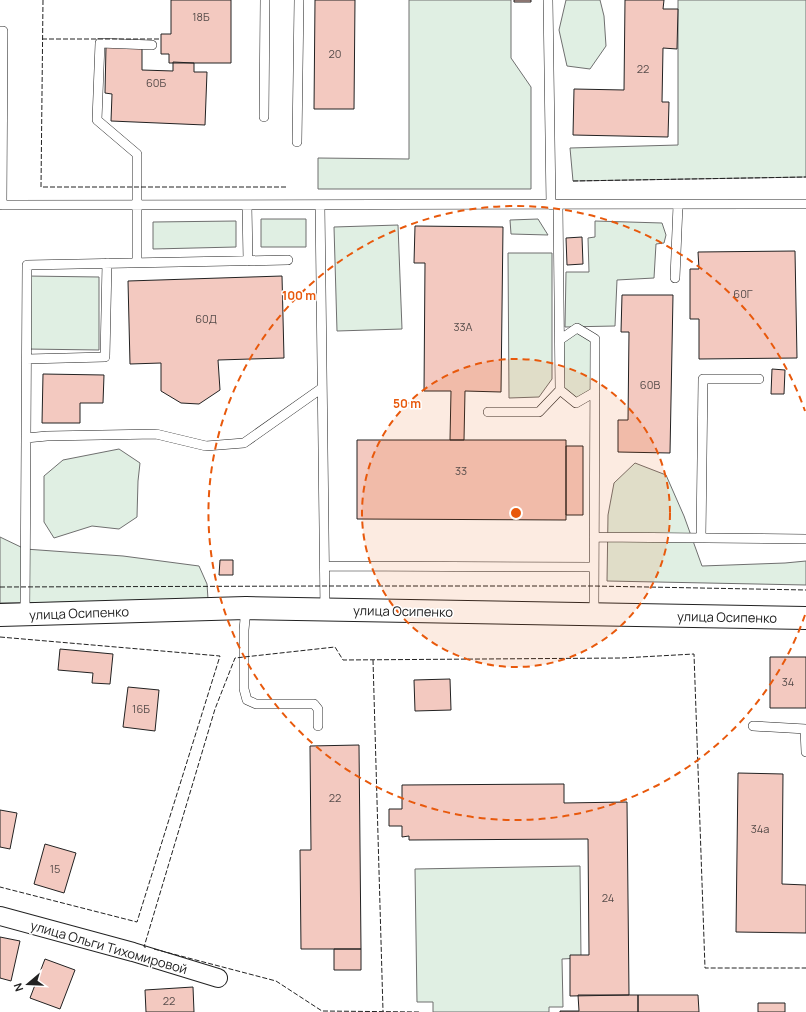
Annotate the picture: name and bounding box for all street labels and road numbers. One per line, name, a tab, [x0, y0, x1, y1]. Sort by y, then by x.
street label: улица Осипенко	[353, 601, 453, 621]
street label: улица Осипенко	[29, 602, 130, 624]
street label: улица Осипенко	[677, 607, 777, 627]
street label: улица Ольги Тихомировой	[28, 916, 190, 978]

